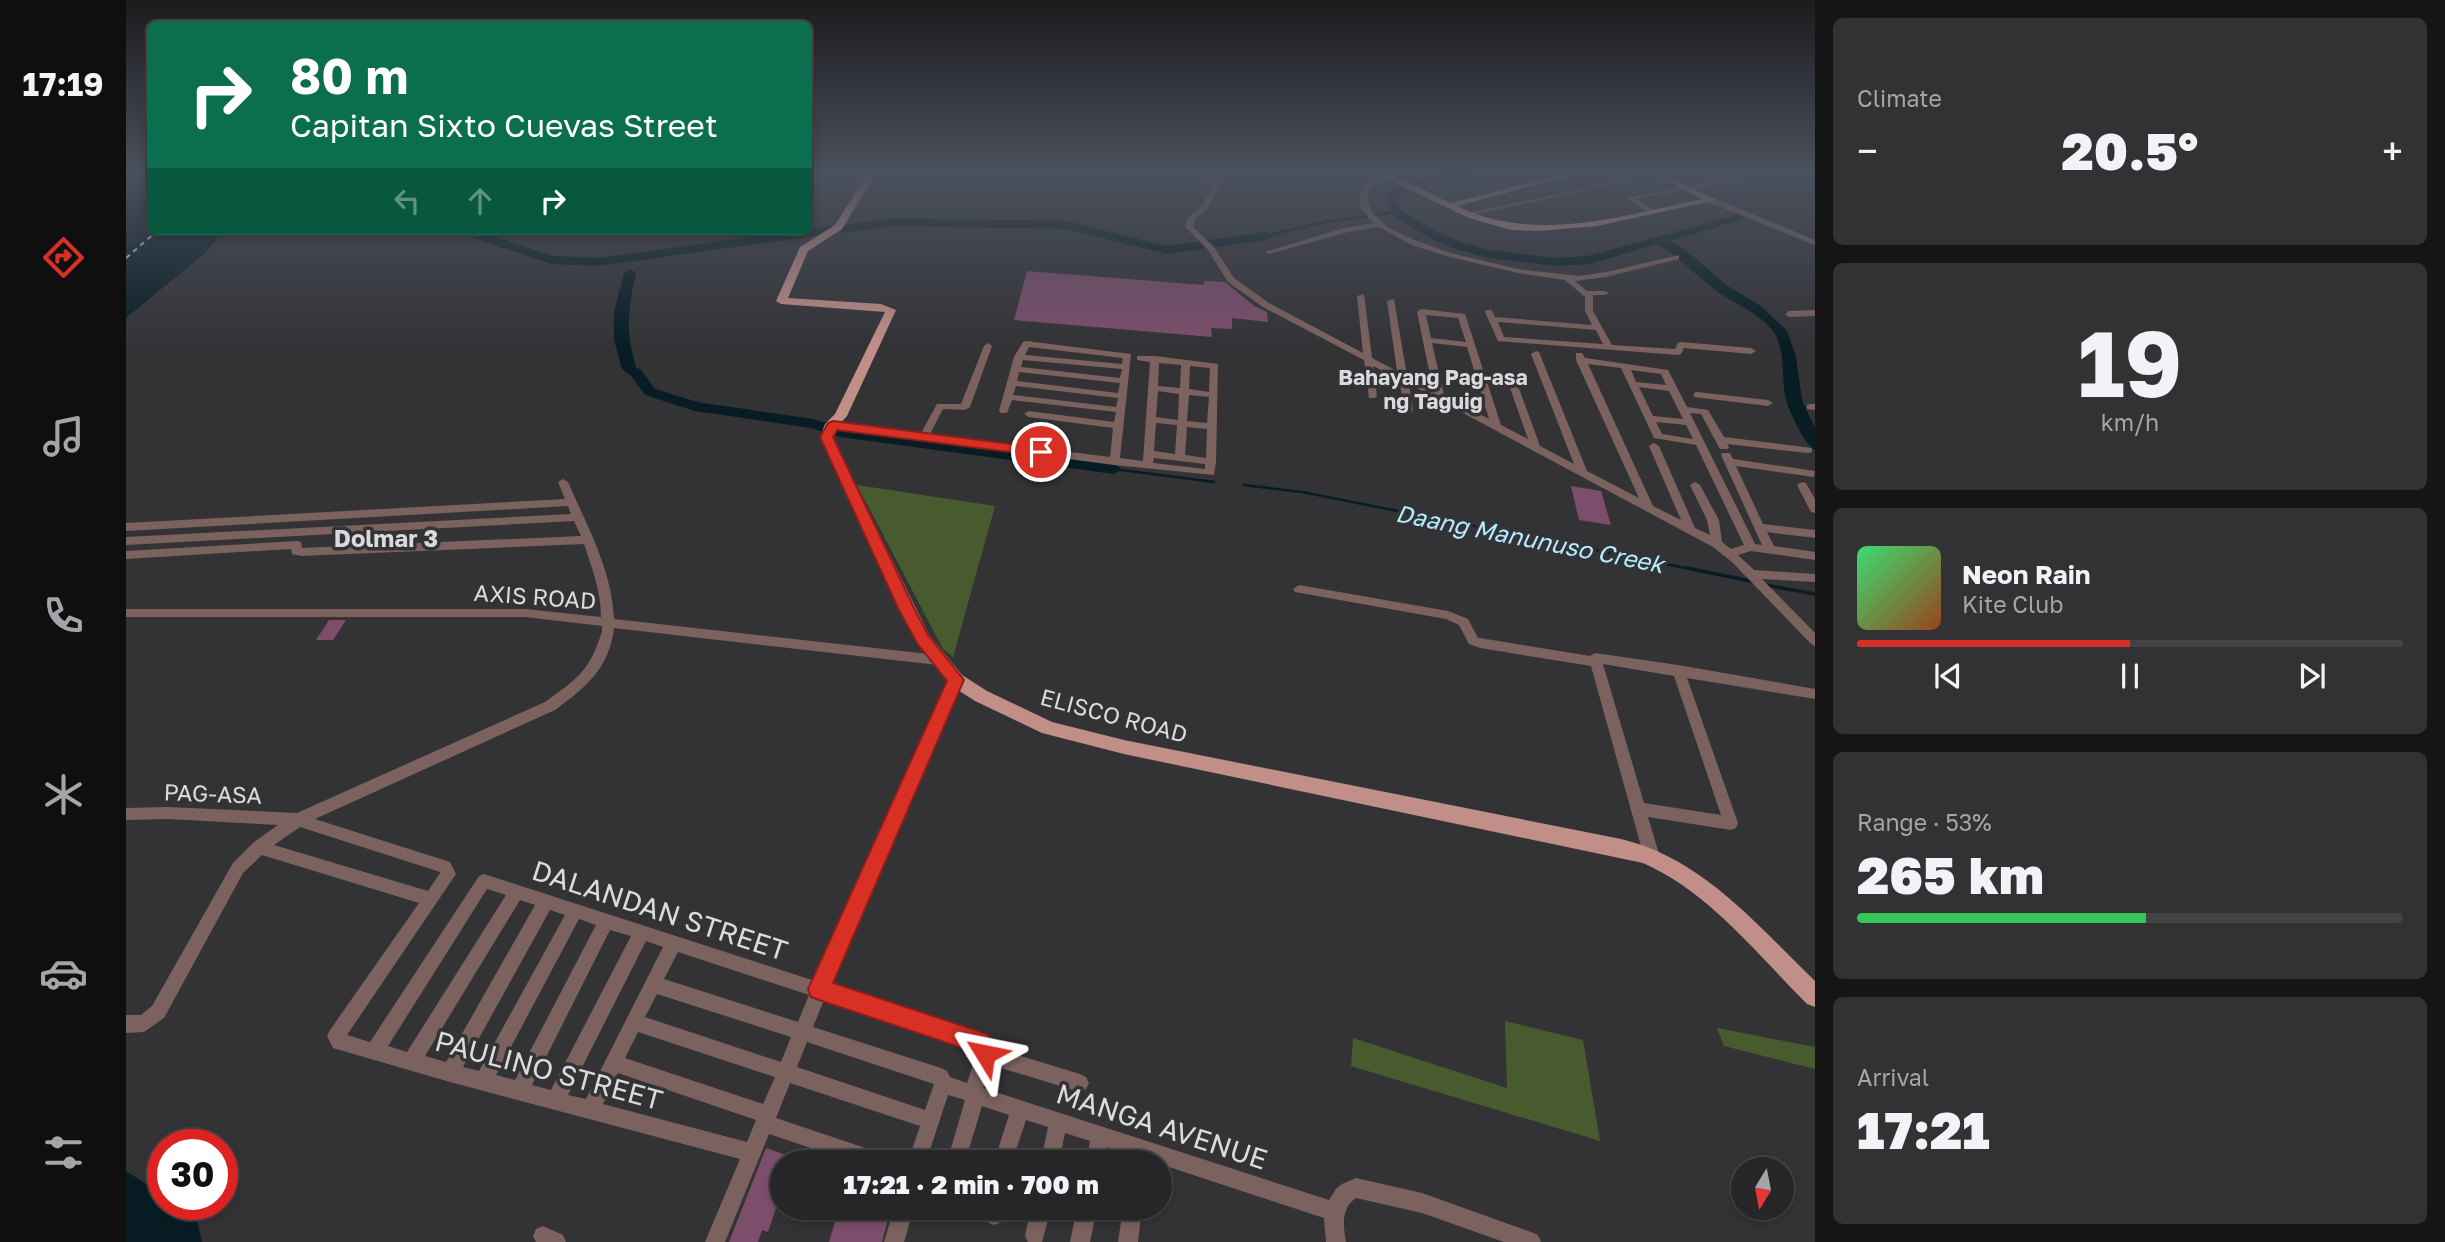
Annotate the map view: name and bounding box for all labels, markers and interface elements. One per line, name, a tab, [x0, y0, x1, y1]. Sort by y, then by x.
text: 80 m	[290, 46, 408, 105]
icon: right	[175, 49, 266, 140]
text: 17:19	[23, 65, 103, 103]
text: Climate	[1857, 84, 1942, 112]
text: Capitan Sixto Cuevas Street	[290, 106, 718, 144]
text: 20.5°	[2062, 119, 2198, 181]
text: −	[1857, 128, 1878, 173]
text: +	[2382, 128, 2403, 173]
icon: left	[388, 182, 426, 220]
icon: ahead	[461, 182, 499, 220]
icon: right	[534, 182, 572, 220]
icon: directions	[39, 233, 88, 282]
text: 19	[2078, 308, 2182, 417]
district label: Bahayang Pag-asa ng Taguig	[1338, 364, 1528, 414]
text: km/h	[2101, 408, 2159, 436]
icon: music	[39, 412, 88, 461]
pin	[1011, 422, 1071, 482]
icon: arrive	[1022, 433, 1060, 471]
water label: Daang Manunuso Creek	[1393, 498, 1669, 580]
district label: Dolmar 3	[334, 523, 438, 552]
text: Neon Rain	[1962, 559, 2091, 590]
street label: AXIS ROAD	[473, 578, 597, 614]
text: Kite Club	[1962, 590, 2063, 618]
icon: phone	[39, 591, 88, 640]
icon: previous	[1929, 657, 1967, 695]
icon: pause	[2111, 657, 2149, 695]
icon: next	[2293, 657, 2331, 695]
street label: ELISCO ROAD	[1037, 682, 1191, 748]
icon: climate	[39, 770, 88, 819]
street label: PAG-ASA	[163, 777, 263, 809]
text: Range · 53%	[1857, 808, 1992, 836]
text: 265 km	[1857, 843, 2044, 905]
street label: DALANDAN STREET	[528, 853, 792, 967]
icon: car	[39, 949, 88, 998]
position arrow	[948, 1017, 1022, 1091]
street label: PAULINO STREET	[432, 1024, 666, 1116]
text: Arrival	[1857, 1063, 1929, 1091]
street label: MANGA AVENUE	[1052, 1076, 1272, 1176]
text: 17:21	[1857, 1098, 1990, 1160]
icon: filters	[39, 1128, 88, 1177]
speed limit sign: 30	[147, 1129, 238, 1220]
north arrow	[1731, 1157, 1794, 1220]
map controls	[1731, 1157, 1794, 1220]
text: 17:21 · 2 min · 700 m	[843, 1169, 1099, 1200]

